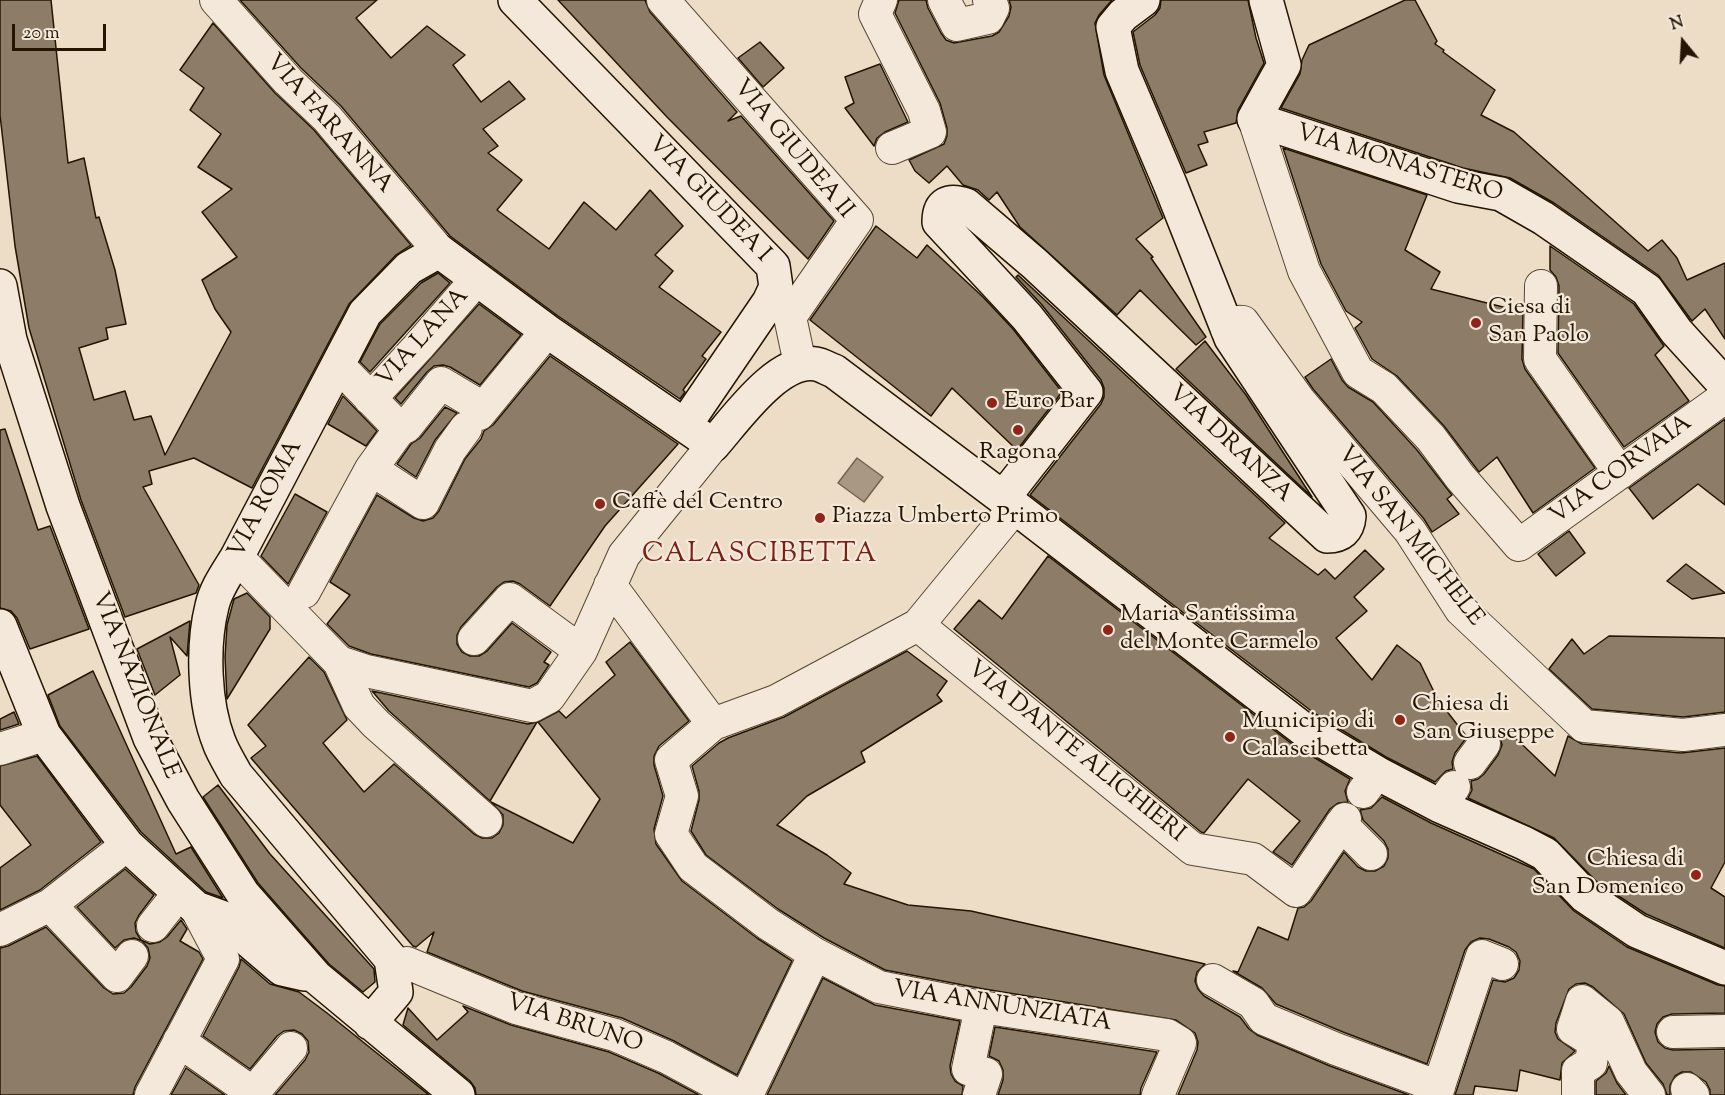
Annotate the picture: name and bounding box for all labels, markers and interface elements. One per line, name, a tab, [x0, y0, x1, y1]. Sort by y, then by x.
text: N	[1668, 11, 1687, 37]
scale bar	[15, 12, 110, 50]
north arrow	[1653, 12, 1713, 72]
text: 20 m	[23, 21, 60, 47]
street label: VIA FARANNA	[258, 49, 398, 201]
street label: VIA GIUDEA II	[725, 75, 859, 225]
street label: VIA MONASTERO	[1292, 120, 1506, 210]
street label: VIA GIUDEA I	[640, 131, 776, 269]
street label: VIA LANA	[372, 283, 476, 395]
place label: Ciesa di San Paolo	[1488, 295, 1589, 351]
marker: Ciesa di San Paolo	[1469, 316, 1483, 330]
street label: VIA DRANZA	[1161, 380, 1297, 510]
place label: Euro Bar	[1004, 389, 1094, 417]
marker: Euro Bar	[985, 396, 999, 410]
street label: VIA CORVAIA	[1545, 410, 1699, 532]
marker: Ragona	[1011, 423, 1025, 437]
street label: VIA ROMA	[224, 436, 310, 564]
place label: Ragona	[979, 440, 1057, 468]
street label: VIA SAN MICHELE	[1330, 441, 1488, 633]
place label: Caffè del Centro	[612, 490, 783, 518]
marker: Caffè del Centro	[593, 497, 607, 511]
place label: Piazza Umberto Primo	[832, 504, 1058, 532]
marker: Piazza Umberto Primo	[813, 511, 827, 525]
district label: CALASCIBETTA	[642, 540, 878, 572]
street label: VIA NAZIONALE	[83, 588, 185, 784]
place label: Maria Santissima del Monte Carmelo	[1120, 602, 1318, 658]
marker: Maria Santissima del Monte Carmelo	[1101, 623, 1115, 637]
street label: VIA DANTE ALIGHIERI	[960, 656, 1190, 850]
place label: Chiesa di San Giuseppe	[1412, 692, 1555, 748]
place label: Municipio di Calascibetta	[1242, 709, 1375, 765]
marker: Chiesa di San Giuseppe	[1393, 713, 1407, 727]
marker: Municipio di Calascibetta	[1223, 730, 1237, 744]
place label: Chiesa di San Domenico	[1532, 847, 1684, 903]
marker: Chiesa di San Domenico	[1689, 868, 1703, 882]
street label: VIA ANNUNZIATA	[890, 976, 1114, 1040]
street label: VIA BRUNO	[502, 989, 646, 1061]

